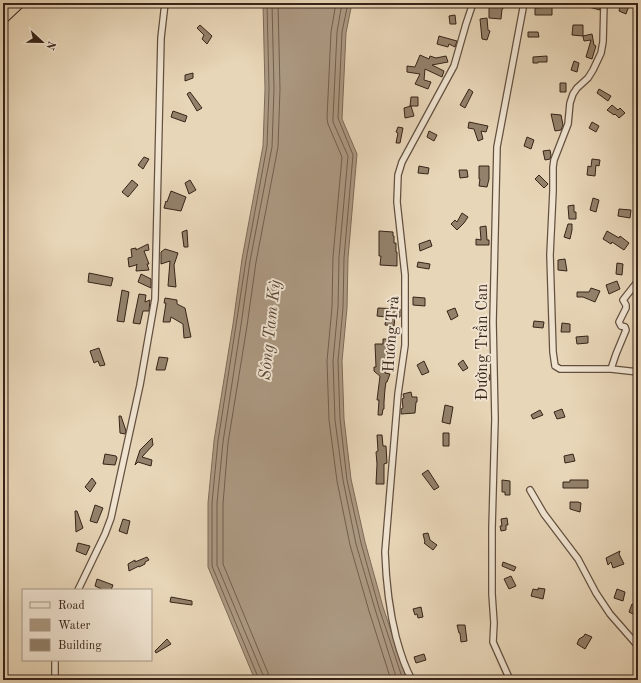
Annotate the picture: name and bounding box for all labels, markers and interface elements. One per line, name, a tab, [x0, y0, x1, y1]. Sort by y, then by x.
north arrow	[22, 22, 62, 62]
text: N	[43, 39, 57, 52]
water label: Sông Tam Kỳ	[257, 279, 284, 381]
street label: Đường Trần Can	[472, 283, 491, 400]
street label: Hương Trà	[381, 295, 403, 373]
legend	[22, 589, 152, 661]
text: Road	[58, 600, 85, 612]
text: Water	[58, 620, 91, 632]
text: Building	[58, 640, 102, 652]

